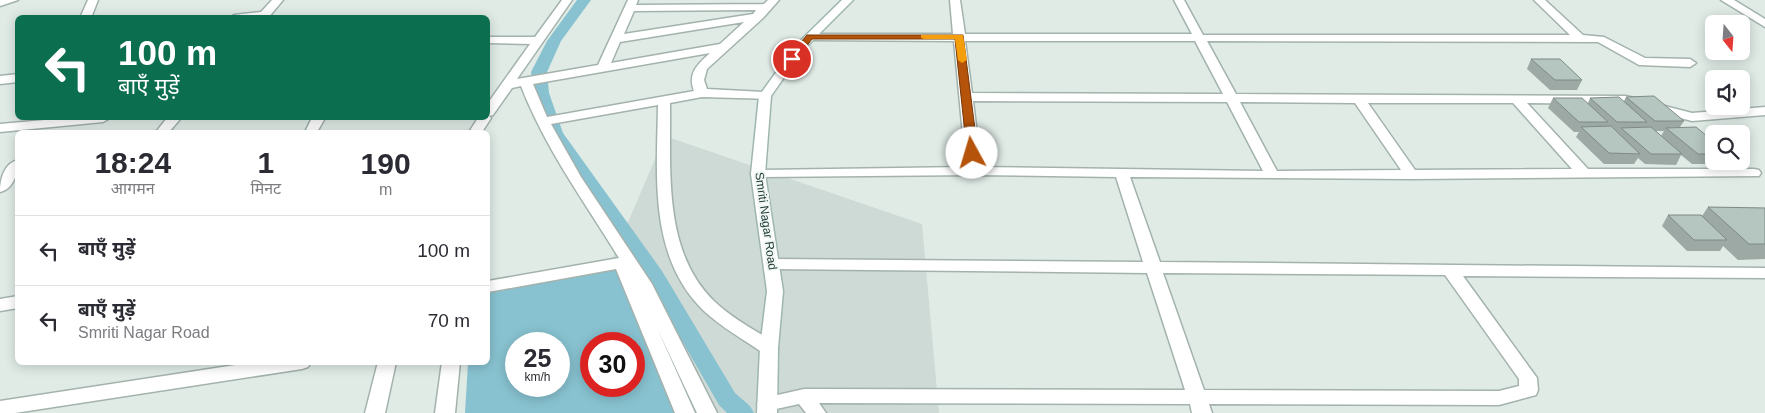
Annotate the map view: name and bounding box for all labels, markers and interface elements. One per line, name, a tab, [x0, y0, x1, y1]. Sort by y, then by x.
north arrow	[1705, 15, 1750, 60]
map controls	[1705, 15, 1750, 170]
text: 100 m	[118, 33, 217, 72]
icon: left	[35, 35, 100, 100]
pin	[771, 38, 813, 80]
icon: arrive	[778, 45, 806, 73]
button: sound	[1705, 70, 1750, 115]
text: बाएँ मुड़ें	[118, 74, 179, 99]
button: search	[1705, 125, 1750, 170]
position arrow	[945, 126, 997, 178]
text: 18:24	[94, 146, 171, 179]
text: 1	[257, 146, 274, 179]
text: 190	[361, 147, 411, 180]
street label: Smriti Nagar Road	[752, 171, 780, 271]
text: आगमन	[111, 180, 155, 197]
text: मिनट	[250, 180, 281, 197]
text: m	[379, 181, 392, 198]
icon: left	[35, 237, 63, 265]
text: बाएँ मुड़ें	[78, 238, 135, 259]
text: 100 m	[417, 240, 470, 261]
text: बाएँ मुड़ें	[78, 299, 135, 320]
icon: left	[35, 307, 63, 335]
text: 70 m	[428, 310, 470, 331]
text: Smriti Nagar Road	[78, 324, 210, 341]
speed limit sign: 30	[580, 332, 645, 397]
text: 25	[524, 344, 551, 372]
text: km/h	[524, 370, 551, 384]

